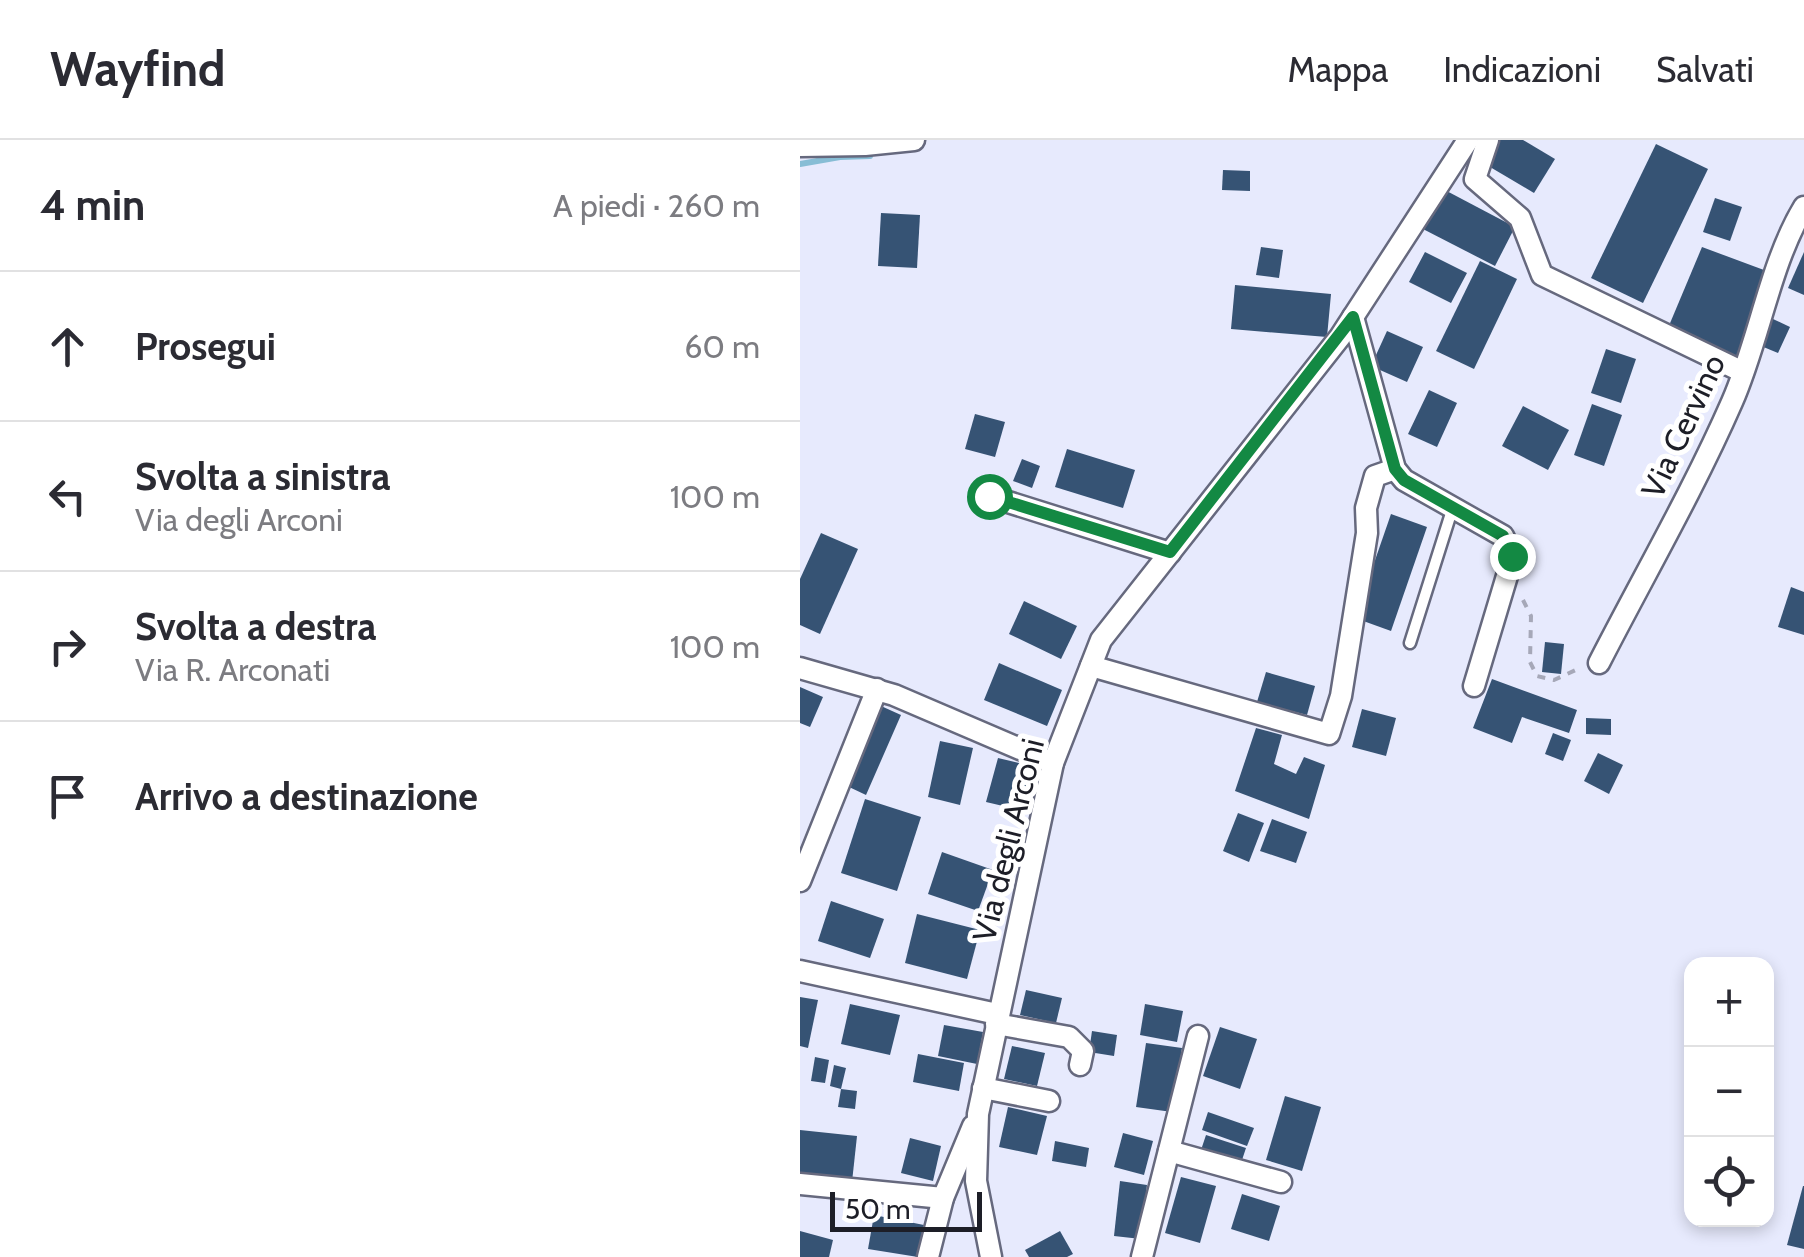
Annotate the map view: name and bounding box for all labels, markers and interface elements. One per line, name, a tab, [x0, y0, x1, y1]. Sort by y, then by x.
text: Wayfind	[50, 40, 226, 98]
text: Mappa	[1287, 48, 1388, 91]
text: Indicazioni	[1443, 48, 1601, 91]
text: Salvati	[1656, 48, 1754, 91]
text: 4 min	[40, 179, 145, 231]
text: A piedi · 260 m	[553, 186, 760, 225]
icon: ahead	[40, 319, 95, 374]
text: Prosegui	[135, 323, 276, 370]
text: 60 m	[684, 327, 760, 366]
street label: Via Cervino	[1633, 348, 1733, 504]
text: Svolta a sinistra	[135, 453, 390, 500]
icon: left	[40, 469, 95, 524]
route start	[967, 474, 1013, 520]
text: 100 m	[670, 477, 760, 516]
text: Via degli Arconi	[135, 500, 343, 539]
route end	[1490, 534, 1536, 580]
text: Svolta a destra	[135, 603, 376, 650]
icon: right	[40, 619, 95, 674]
text: 100 m	[670, 627, 760, 666]
text: Via R. Arconati	[135, 650, 330, 689]
street label: Via degli Arconi	[964, 734, 1052, 946]
icon: arrive	[40, 769, 95, 824]
text: Arrivo a destinazione	[135, 773, 478, 820]
map controls	[1684, 957, 1774, 1227]
button: +	[1684, 957, 1774, 1047]
button: −	[1684, 1047, 1774, 1137]
button: locate	[1684, 1137, 1774, 1227]
scale bar	[830, 1187, 982, 1232]
text: 50 m	[845, 1192, 911, 1226]

